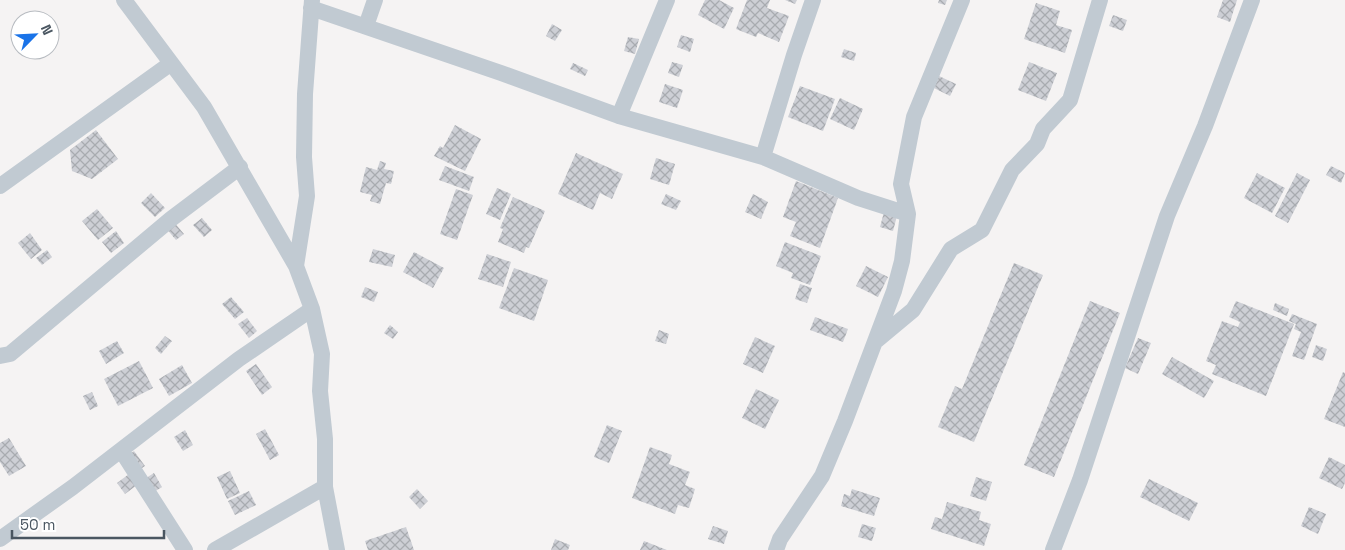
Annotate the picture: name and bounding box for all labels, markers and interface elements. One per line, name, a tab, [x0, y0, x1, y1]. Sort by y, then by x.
north arrow	[10, 10, 60, 60]
text: N	[37, 22, 57, 38]
scale bar	[12, 508, 165, 540]
text: 50 m	[20, 515, 55, 534]

